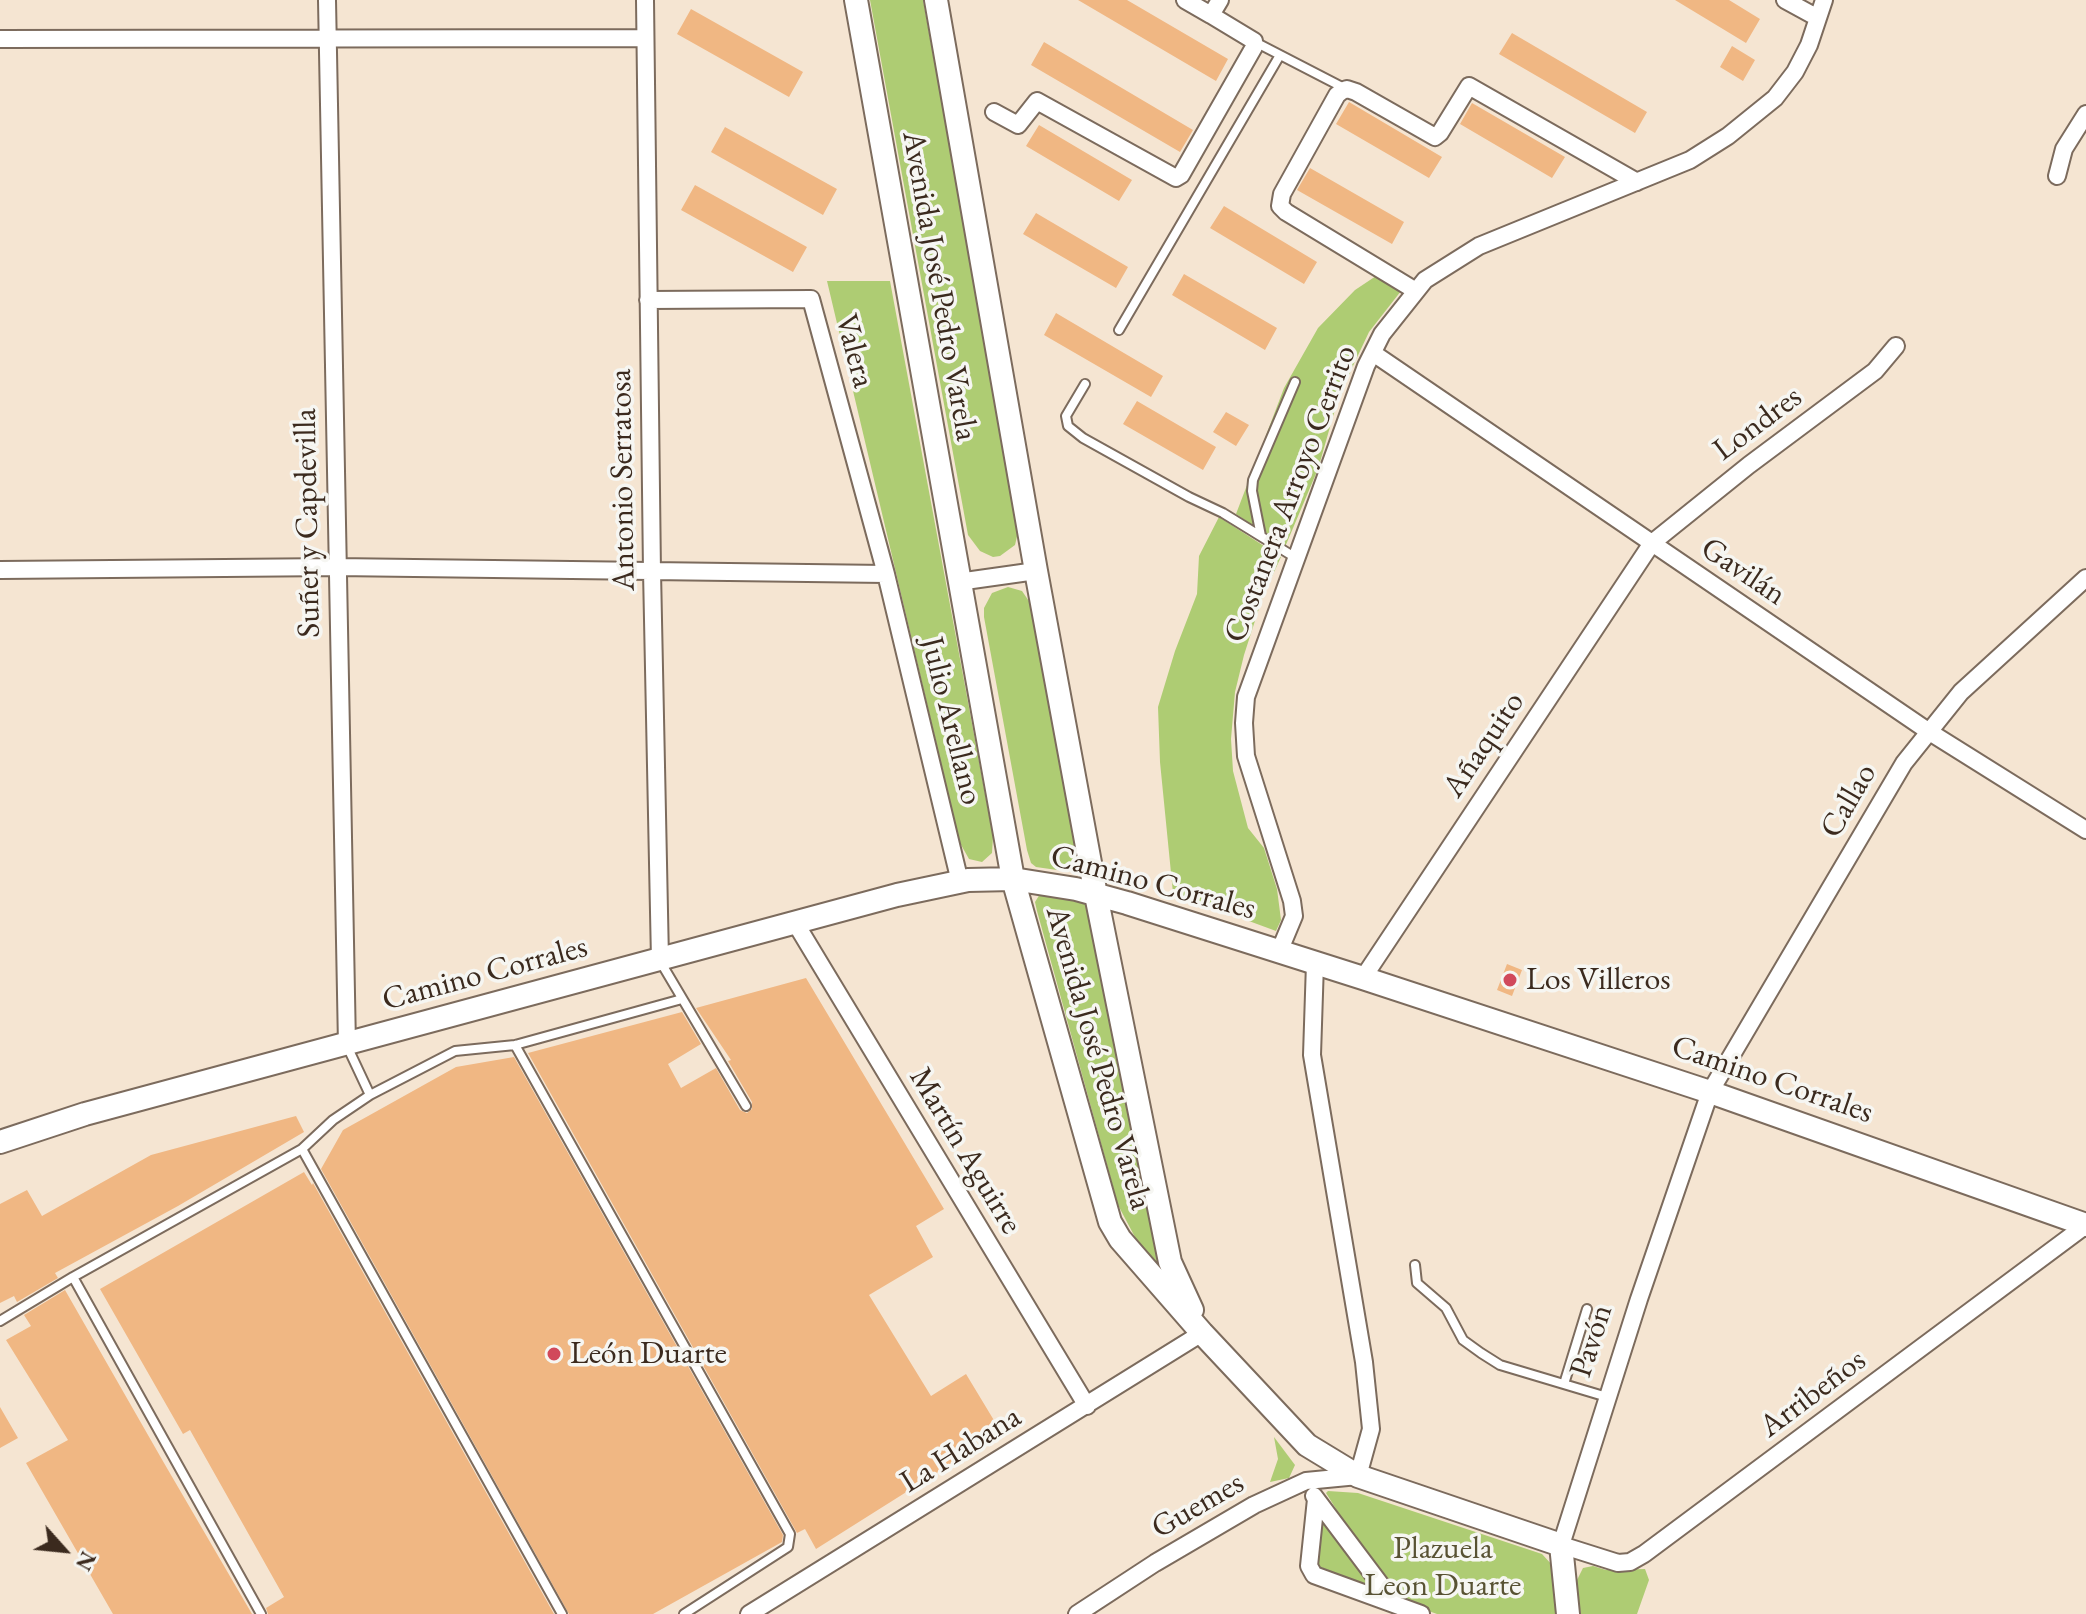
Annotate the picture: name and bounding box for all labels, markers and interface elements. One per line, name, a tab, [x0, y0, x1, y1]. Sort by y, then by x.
street label: Avenida José Pedro Varela	[893, 128, 985, 444]
street label: Valera	[826, 310, 882, 392]
street label: Costanera Arroyo Cerrito	[1217, 340, 1365, 648]
street label: Antonio Serratosa	[602, 368, 644, 592]
street label: Londres	[1706, 378, 1810, 470]
street label: Suñer y Capdevilla	[287, 408, 329, 638]
street label: Gavilán	[1693, 530, 1793, 614]
street label: Julio Arellano	[912, 633, 990, 809]
street label: Añaquito	[1435, 685, 1533, 805]
street label: Callao	[1813, 757, 1885, 845]
street label: Camino Corrales	[1046, 837, 1260, 929]
street label: Avenida José Pedro Varela	[1036, 902, 1160, 1214]
street label: Camino Corrales	[378, 928, 592, 1020]
place label: Los Villeros	[1526, 961, 1671, 999]
marker: Los Villeros	[1501, 971, 1519, 989]
street label: Camino Corrales	[1666, 1028, 1878, 1132]
street label: Martín Aguirre	[900, 1061, 1030, 1241]
street label: Pavón	[1562, 1300, 1622, 1382]
place label: León Duarte	[570, 1335, 727, 1373]
street label: Arribeños	[1752, 1342, 1874, 1446]
marker: León Duarte	[545, 1345, 563, 1363]
street label: La Habana	[894, 1398, 1028, 1502]
street label: Guemes	[1145, 1464, 1251, 1548]
north arrow	[24, 1510, 104, 1590]
park label: Plazuela Leon Duarte	[1365, 1530, 1521, 1605]
text: N	[69, 1547, 103, 1576]

